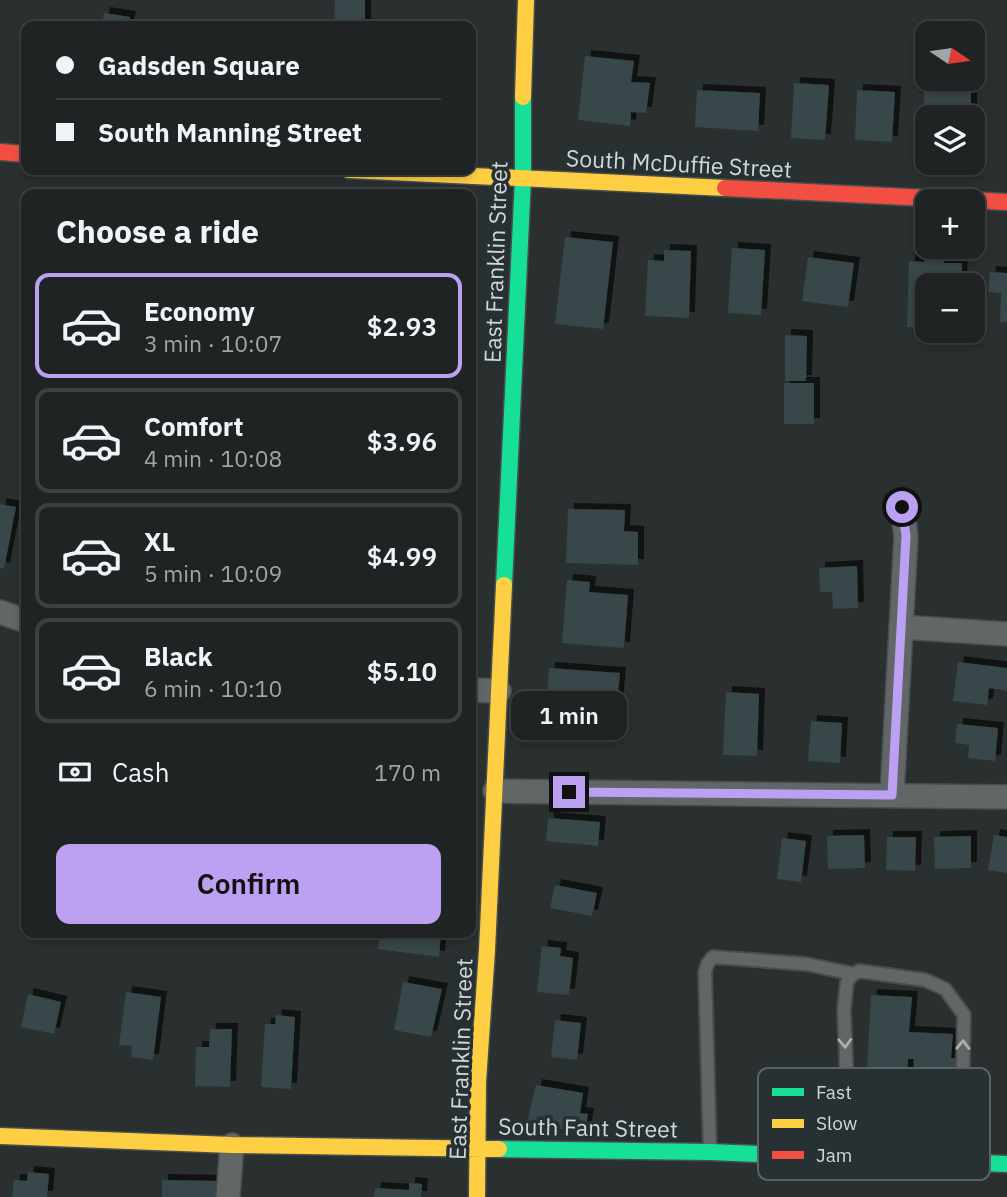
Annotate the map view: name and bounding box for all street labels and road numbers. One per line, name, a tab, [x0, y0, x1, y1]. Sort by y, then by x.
street label: South McDuffie Street	[565, 142, 793, 184]
street label: East Franklin Street	[476, 161, 514, 363]
street label: East Franklin Street	[441, 958, 479, 1160]
street label: South Fant Street	[498, 1110, 678, 1144]

